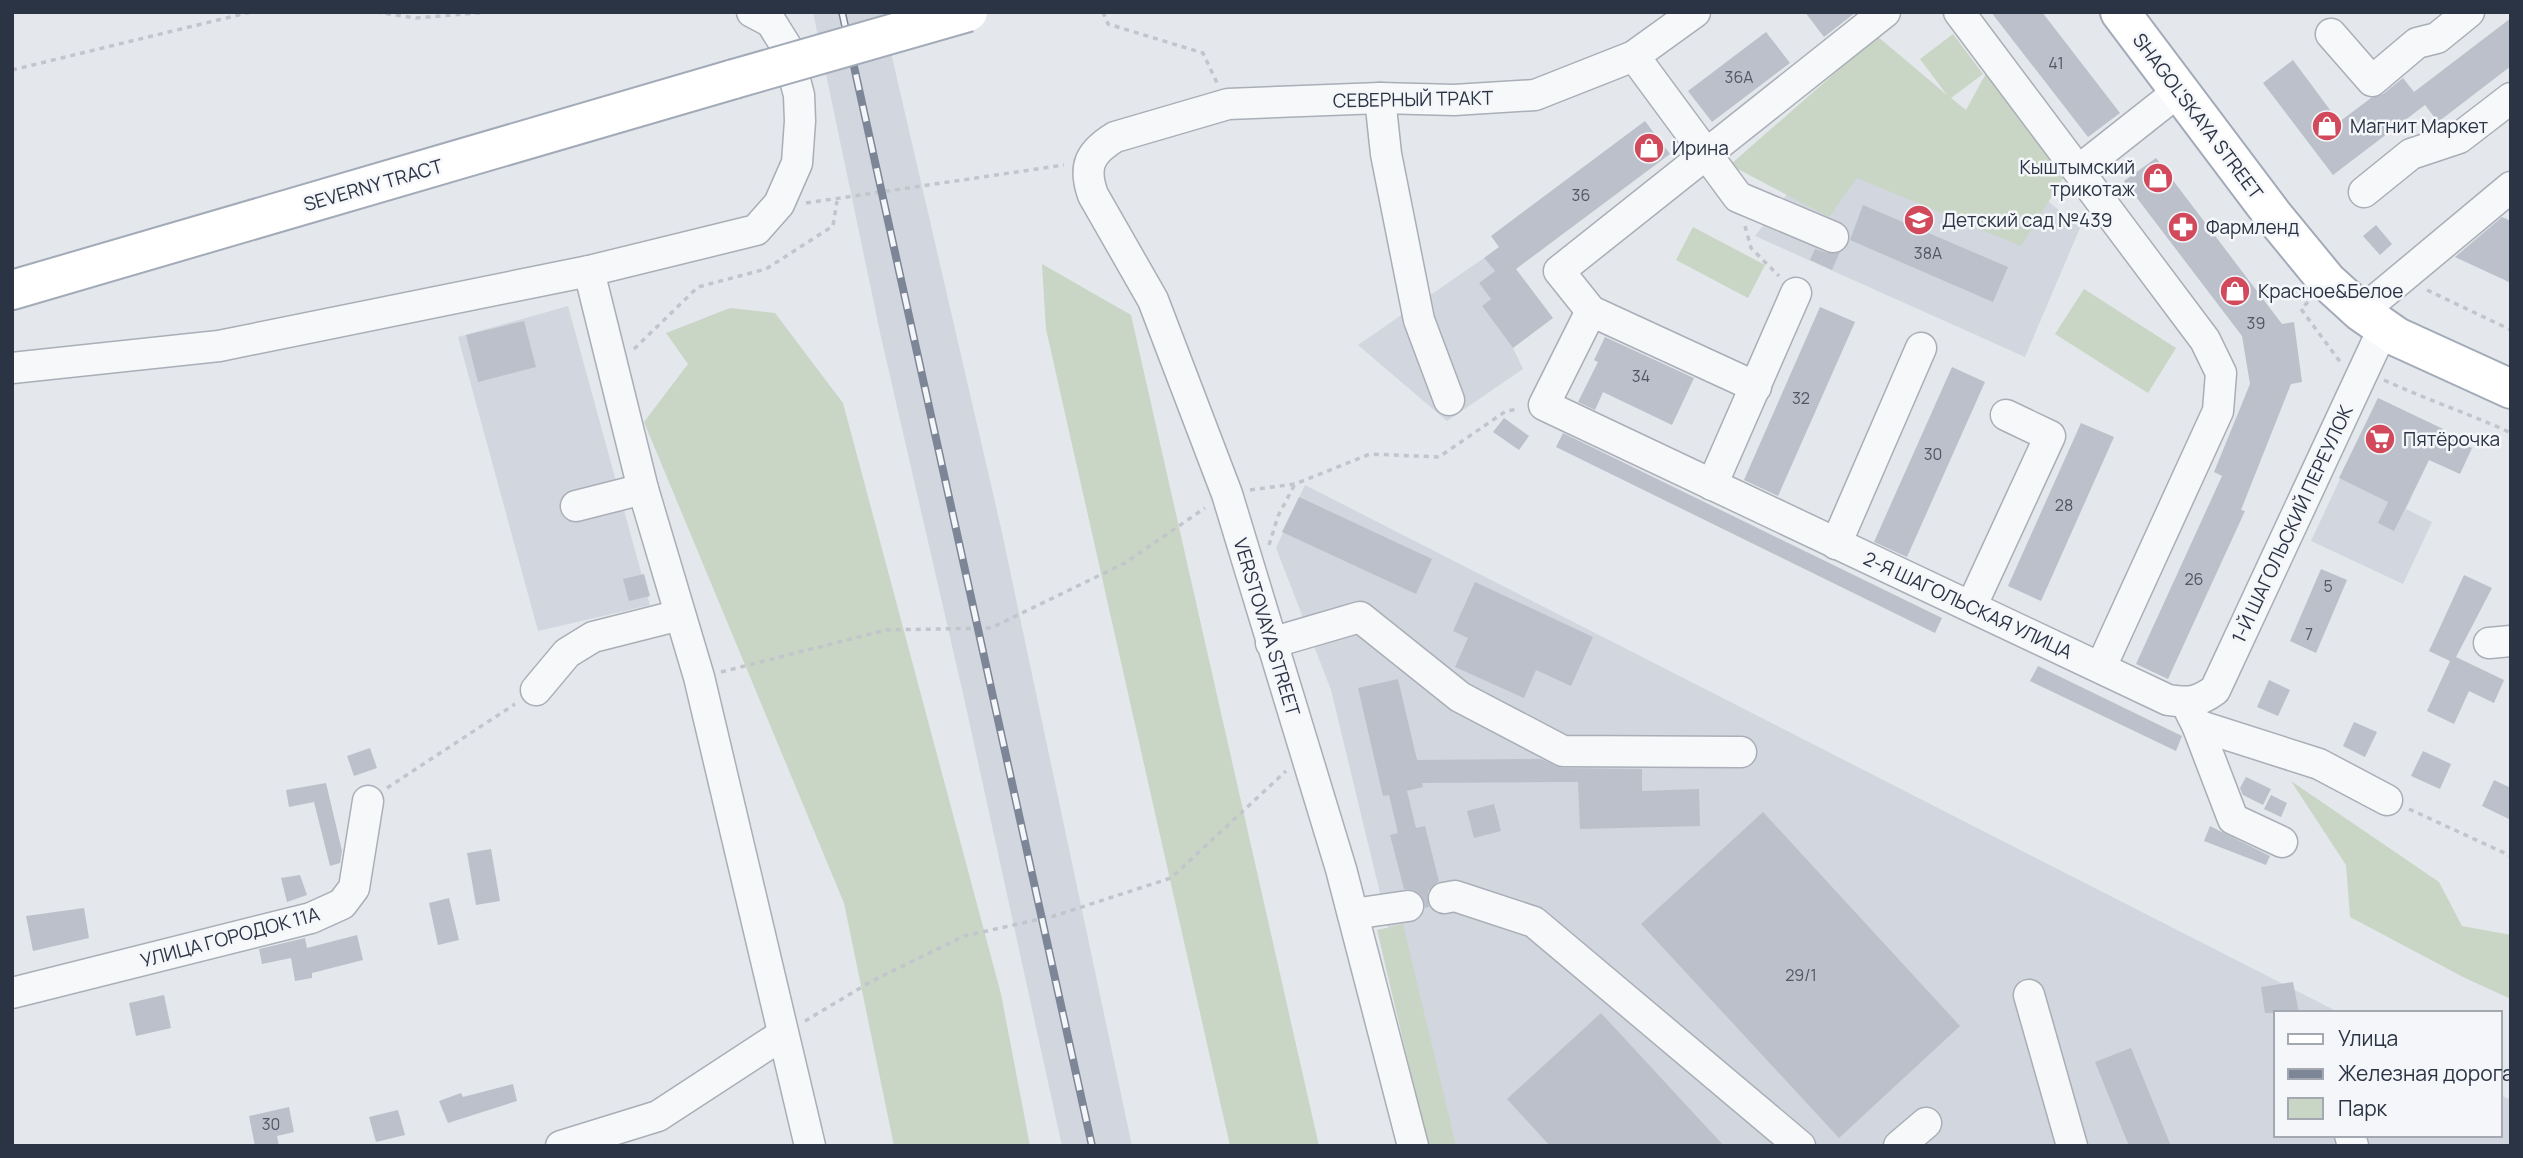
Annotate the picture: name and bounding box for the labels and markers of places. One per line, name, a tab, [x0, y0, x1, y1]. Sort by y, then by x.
shop icon: Магнит Маркет	[2310, 109, 2344, 143]
place label: Магнит Маркет	[2350, 113, 2489, 139]
shop icon: Ирина	[1632, 131, 1666, 165]
place label: Ирина	[1672, 135, 1729, 161]
place label: Кыштымский трикотаж	[2020, 154, 2136, 202]
shop icon: Кыштымский трикотаж	[2141, 161, 2175, 195]
school or university icon: Детский сад №439	[1902, 203, 1936, 237]
place label: Детский сад №439	[1942, 207, 2113, 233]
pharmacy icon: Фармленд	[2166, 210, 2200, 244]
place label: Фармленд	[2206, 214, 2299, 240]
shop icon: Красное&Белое	[2218, 274, 2252, 308]
place label: Красное&Белое	[2258, 278, 2403, 304]
supermarket icon: Пятёрочка	[2363, 422, 2397, 456]
place label: Пятёрочка	[2403, 426, 2500, 452]

